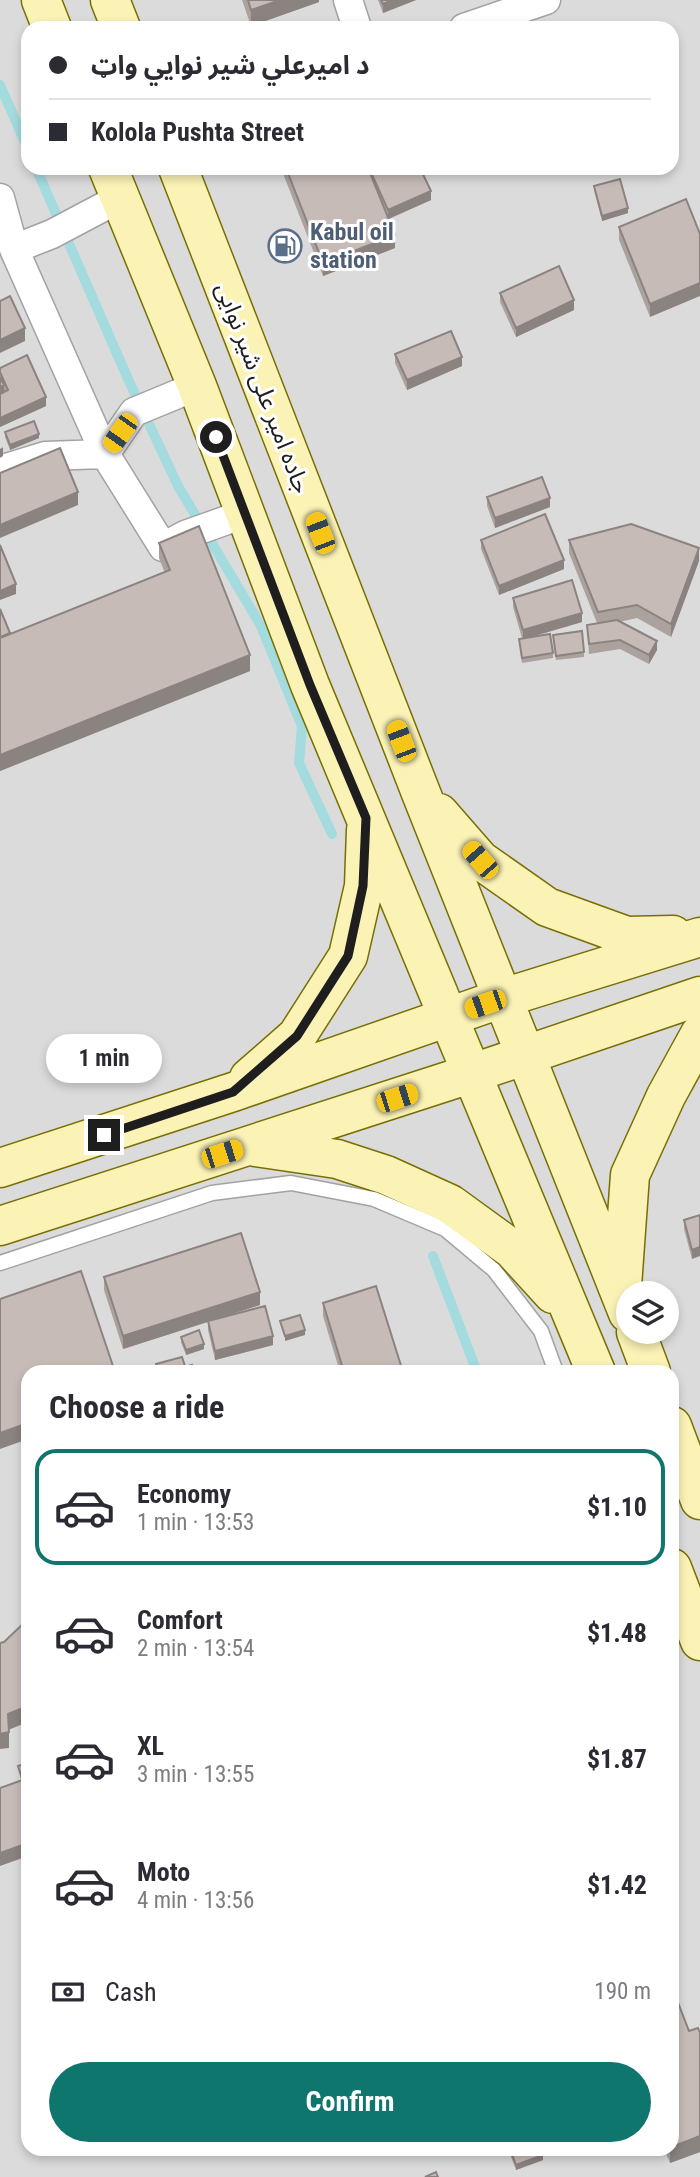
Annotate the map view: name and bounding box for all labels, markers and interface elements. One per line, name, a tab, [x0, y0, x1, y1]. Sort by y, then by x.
text: د امیرعلي شیر نوايي واټ	[91, 50, 369, 80]
text: Kolola Pushta Street	[91, 117, 304, 147]
place label: Kabul oil station	[310, 218, 394, 274]
fuel station icon: Kabul oil station	[266, 227, 304, 265]
street label: جاده امیر علی شیر نوایی	[210, 279, 316, 497]
car	[100, 410, 141, 456]
route start	[200, 421, 232, 453]
car	[303, 510, 338, 556]
car	[384, 718, 419, 764]
car	[459, 837, 502, 883]
car	[462, 987, 509, 1021]
callout: 1 min	[46, 1034, 162, 1082]
text: 1 min	[78, 1045, 130, 1072]
car	[374, 1082, 421, 1114]
route end	[88, 1119, 120, 1151]
car	[199, 1138, 246, 1170]
map controls	[616, 1281, 679, 1344]
button: layers	[616, 1281, 679, 1344]
text: Choose a ride	[49, 1388, 224, 1426]
icon: car	[53, 1476, 116, 1539]
text: Economy	[137, 1479, 231, 1509]
text: $1.10	[587, 1492, 647, 1522]
text: 1 min · 13:53	[137, 1509, 254, 1536]
icon: car	[53, 1602, 116, 1665]
text: Comfort	[137, 1605, 223, 1635]
text: $1.48	[587, 1618, 647, 1648]
text: 2 min · 13:54	[137, 1635, 254, 1662]
icon: car	[53, 1728, 116, 1791]
text: XL	[137, 1731, 164, 1761]
text: $1.87	[587, 1744, 647, 1774]
text: 3 min · 13:55	[137, 1761, 254, 1788]
icon: car	[53, 1854, 116, 1917]
text: Moto	[137, 1857, 190, 1887]
text: $1.42	[587, 1870, 647, 1900]
text: 4 min · 13:56	[137, 1887, 254, 1914]
icon: cash	[49, 1973, 87, 2011]
text: Cash	[105, 1977, 157, 2007]
text: 190 m	[594, 1978, 651, 2005]
button: Confirm	[49, 2062, 651, 2142]

